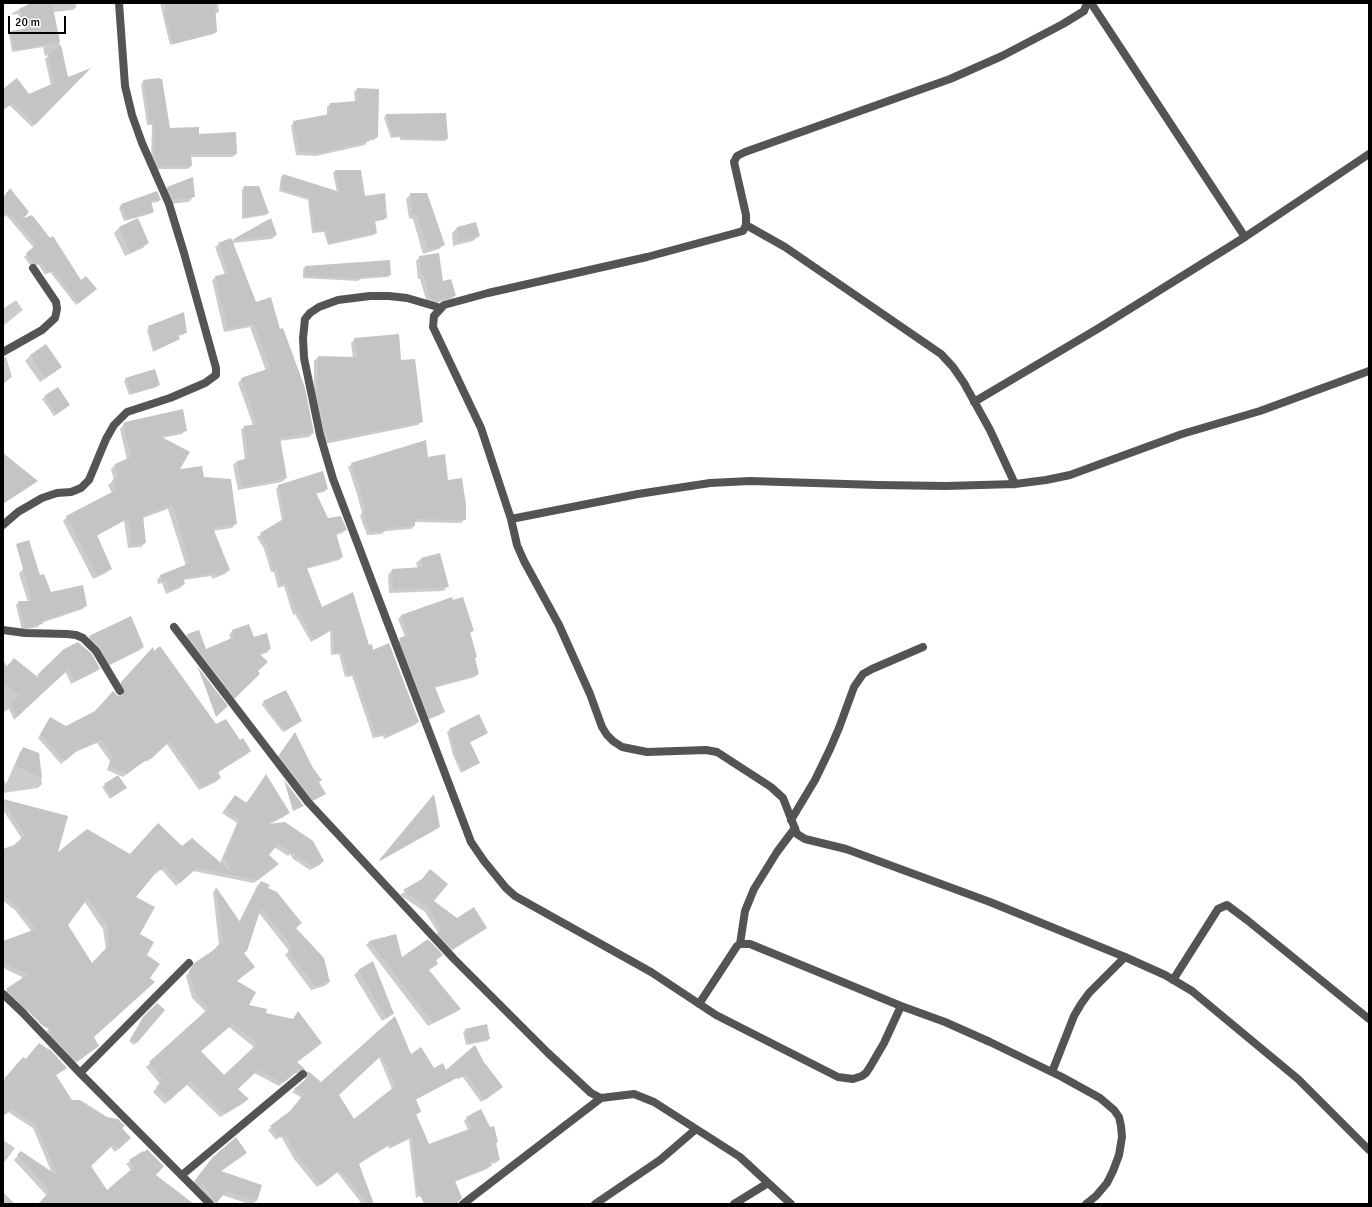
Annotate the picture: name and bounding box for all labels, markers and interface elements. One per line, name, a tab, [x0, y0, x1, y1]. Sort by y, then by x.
scale bar	[10, 8, 68, 34]
text: 20 m	[15, 15, 40, 30]

